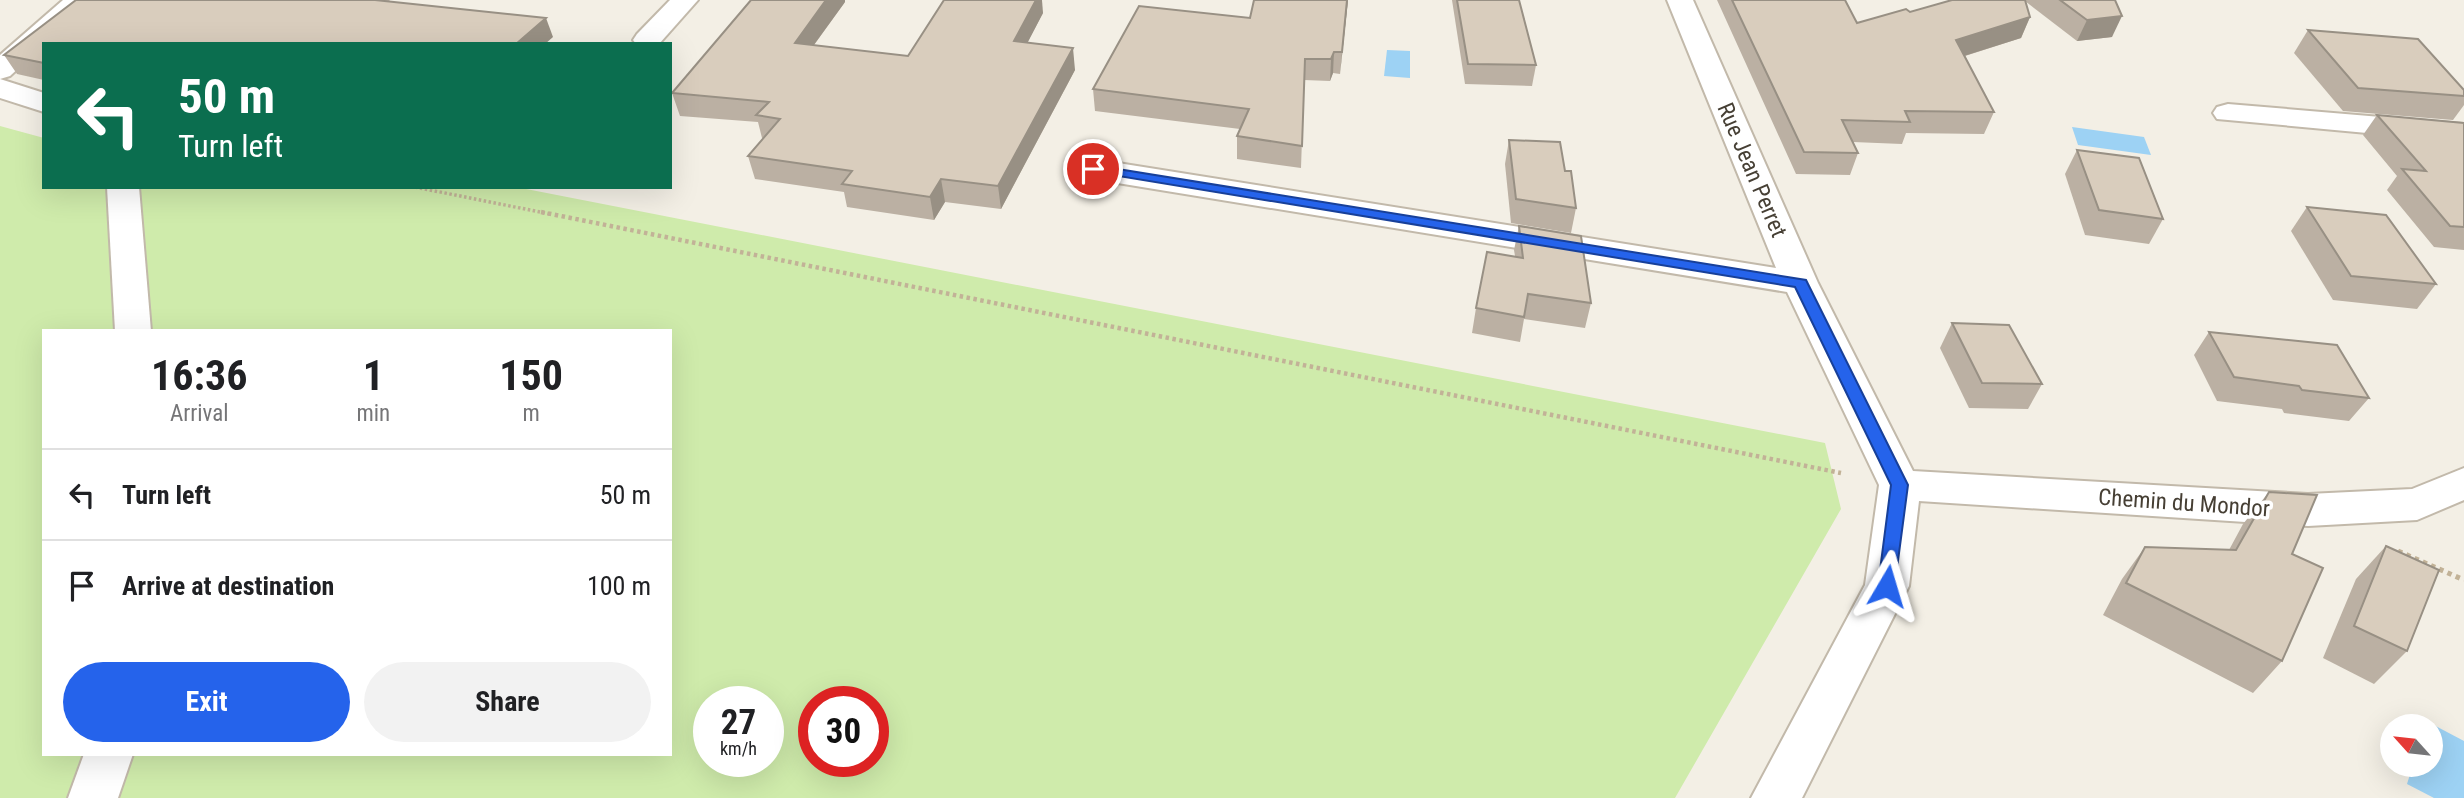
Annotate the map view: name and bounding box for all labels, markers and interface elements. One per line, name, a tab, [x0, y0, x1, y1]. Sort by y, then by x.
text: 50 m	[178, 68, 275, 125]
icon: left	[63, 70, 154, 161]
street label: Rue Jean Perret	[1712, 99, 1792, 241]
text: Turn left	[178, 127, 283, 165]
pin	[1063, 139, 1123, 199]
icon: arrive	[1074, 150, 1112, 188]
text: 16:36	[151, 351, 247, 400]
text: 1	[363, 351, 384, 400]
text: 150	[499, 351, 563, 400]
text: Arrival	[170, 400, 228, 427]
text: min	[356, 400, 390, 427]
text: m	[522, 400, 540, 427]
icon: left	[63, 476, 101, 514]
text: Turn left	[122, 480, 211, 510]
text: 50 m	[600, 480, 651, 510]
street label: Chemin du Mondor	[2097, 484, 2271, 522]
position arrow	[1850, 549, 1924, 623]
icon: arrive	[63, 567, 101, 605]
text: Arrive at destination	[122, 571, 334, 601]
text: 100 m	[587, 571, 651, 601]
button: Exit	[63, 662, 350, 742]
button: Share	[364, 662, 651, 742]
speed limit sign: 30	[798, 686, 889, 777]
text: 27	[721, 702, 756, 743]
north arrow	[2380, 714, 2443, 777]
map controls	[2380, 714, 2443, 777]
text: km/h	[720, 738, 757, 759]

